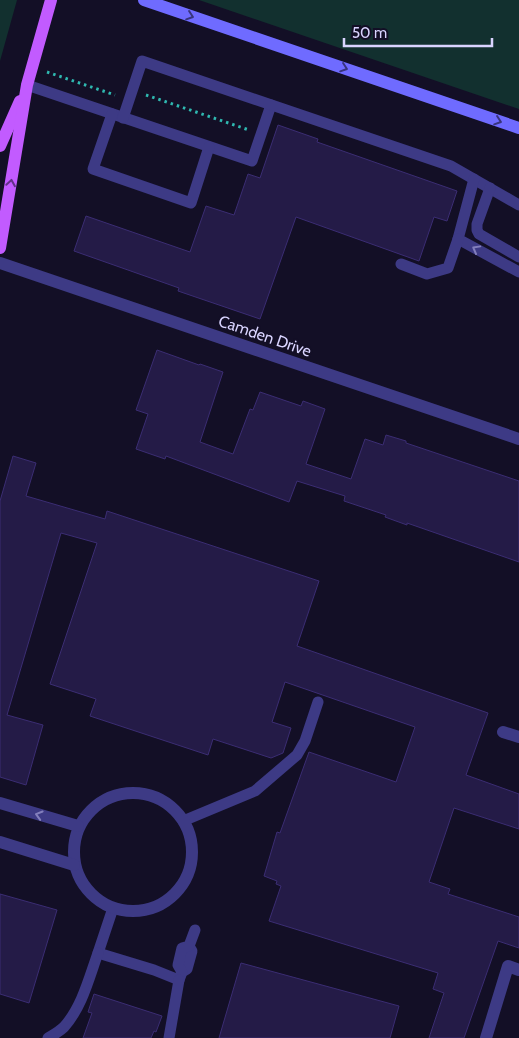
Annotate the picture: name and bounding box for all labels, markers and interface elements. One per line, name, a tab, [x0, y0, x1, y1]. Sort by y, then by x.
one-way arrow	[185, 10, 194, 20]
scale bar	[344, 15, 492, 47]
text: 50 m	[352, 24, 387, 42]
one-way arrow	[339, 63, 347, 73]
one-way arrow	[493, 115, 501, 125]
one-way arrow	[5, 178, 15, 187]
one-way arrow	[473, 245, 482, 255]
street label: Camden Drive	[216, 311, 314, 361]
one-way arrow	[36, 810, 44, 820]

